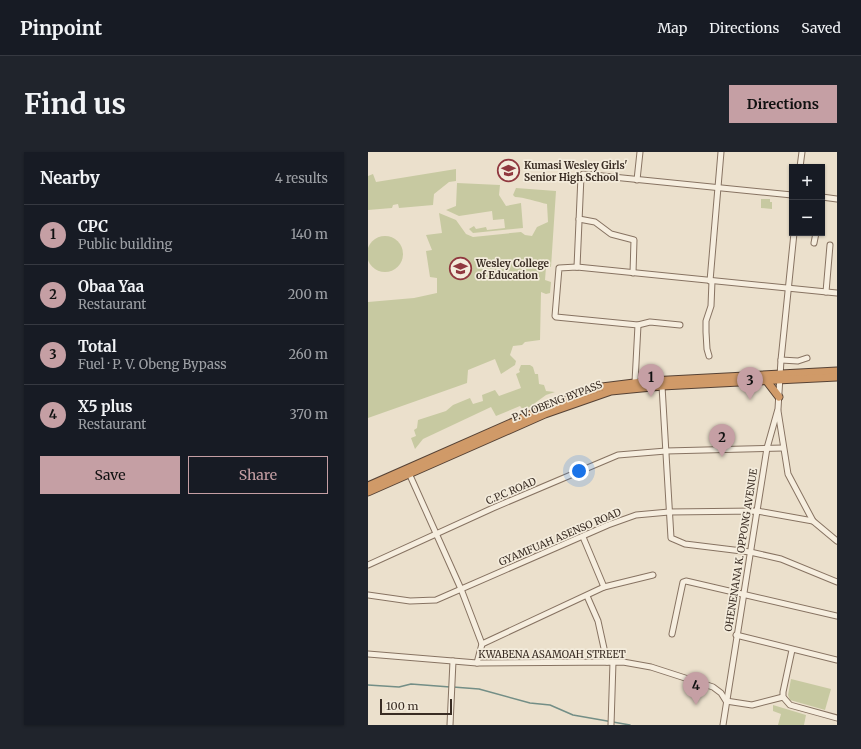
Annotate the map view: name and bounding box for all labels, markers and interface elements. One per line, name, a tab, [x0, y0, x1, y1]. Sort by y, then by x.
text: Pinpoint	[20, 16, 102, 40]
text: Map	[657, 19, 687, 37]
text: Directions	[709, 19, 779, 37]
text: Saved	[801, 19, 841, 37]
button: Directions	[729, 85, 837, 123]
text: Find us	[24, 86, 126, 122]
school or university icon: Kumasi Wesley Girls' Senior High School	[495, 158, 521, 184]
place label: Kumasi Wesley Girls' Senior High School	[524, 159, 627, 184]
map controls	[789, 164, 825, 236]
button: +	[789, 164, 825, 200]
text: Nearby	[40, 167, 100, 189]
text: 4 results	[275, 170, 328, 187]
button: −	[789, 200, 825, 236]
text: CPC	[78, 217, 108, 236]
text: 1	[50, 226, 56, 243]
text: 140 m	[291, 226, 328, 243]
text: Public building	[78, 236, 172, 253]
school or university icon: Wesley College of Education	[447, 256, 473, 282]
place label: Wesley College of Education	[475, 257, 550, 282]
text: Obaa Yaa	[78, 277, 144, 296]
text: 2	[49, 286, 57, 303]
text: 200 m	[288, 286, 328, 303]
text: Restaurant	[78, 296, 146, 313]
text: Total	[78, 337, 117, 356]
text: 3	[49, 346, 57, 363]
text: 260 m	[288, 346, 328, 363]
text: Fuel · P. V. Obeng Bypass	[78, 356, 227, 373]
pin: 1	[638, 364, 664, 397]
pin: 3	[737, 367, 763, 400]
street label: P. V. OBENG BYPASS	[510, 378, 604, 424]
text: X5 plus	[78, 397, 132, 416]
text: 4	[49, 406, 57, 423]
text: 370 m	[290, 406, 328, 423]
text: Restaurant	[78, 416, 146, 433]
pin: 2	[709, 424, 735, 457]
button: Save	[40, 456, 180, 494]
button: Share	[188, 456, 328, 494]
your location	[569, 461, 589, 481]
street label: OHENENANA K. OPPONG AVENUE	[722, 467, 760, 632]
street label: C.P.C ROAD	[484, 474, 539, 507]
street label: GYAMFUAH ASENSO ROAD	[497, 505, 624, 569]
street label: KWABENA ASAMOAH STREET	[478, 648, 626, 661]
pin: 4	[683, 672, 709, 705]
scale bar	[380, 697, 452, 716]
text: 100 m	[386, 699, 418, 713]

